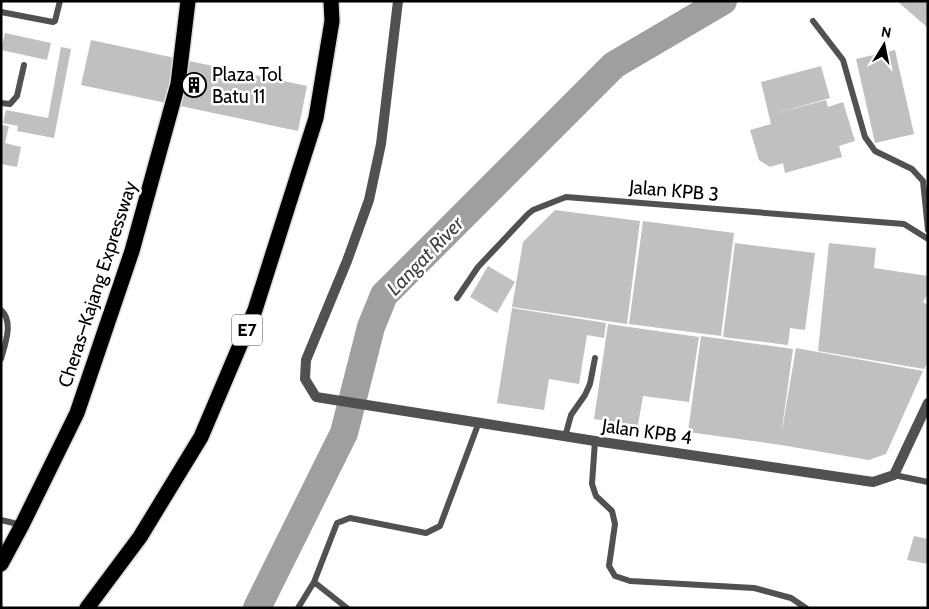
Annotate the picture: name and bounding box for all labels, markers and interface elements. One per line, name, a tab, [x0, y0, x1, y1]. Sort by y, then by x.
north arrow	[859, 20, 909, 70]
text: N	[880, 22, 893, 42]
place label: Plaza Tol Batu 11	[212, 63, 283, 108]
building icon: Plaza Tol Batu 11	[181, 72, 207, 98]
street label: Jalan KPB 3	[627, 175, 720, 206]
street label: Cheras–Kajang Expressway	[53, 178, 142, 390]
water label: Langat River	[382, 211, 469, 300]
road number: E7	[232, 314, 262, 346]
street label: Jalan KPB 4	[600, 414, 693, 449]

